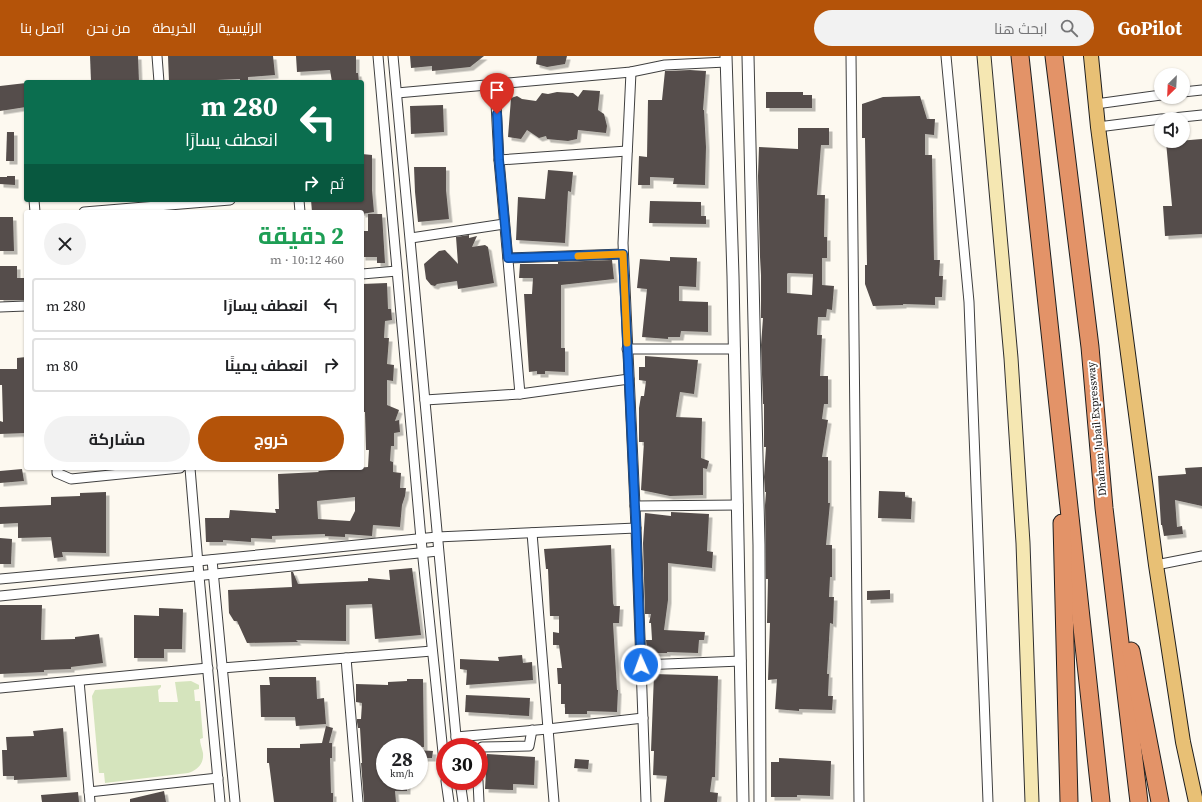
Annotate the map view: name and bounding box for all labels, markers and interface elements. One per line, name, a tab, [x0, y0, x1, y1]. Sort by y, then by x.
search box	[814, 10, 1094, 46]
text: GoPilot	[1118, 15, 1182, 41]
icon: search	[1058, 17, 1080, 39]
text: اتصل بنا	[20, 18, 64, 38]
text: من نحن	[86, 18, 131, 38]
text: الخريطة	[153, 18, 196, 38]
text: الرئيسية	[218, 18, 262, 38]
text: ابحث هنا	[994, 18, 1048, 39]
north arrow	[1154, 68, 1190, 104]
map controls	[1154, 68, 1190, 148]
pin	[480, 73, 514, 114]
icon: arrive	[486, 79, 508, 101]
text: 280 m	[201, 87, 278, 125]
icon: left	[292, 96, 344, 148]
button: sound	[1154, 112, 1190, 148]
text: انعطف يسارًا	[185, 127, 278, 152]
icon: right	[300, 172, 322, 194]
text: ثم	[330, 173, 344, 194]
text: 2 دقيقة	[258, 219, 344, 252]
button: close	[44, 223, 86, 265]
text: 460 m · 10:12	[270, 251, 344, 268]
icon: left	[320, 294, 342, 316]
text: 280 m	[46, 295, 86, 316]
text: انعطف يسارًا	[223, 295, 308, 316]
icon: right	[320, 354, 342, 376]
text: 80 m	[46, 355, 78, 376]
text: انعطف يمينًا	[225, 355, 308, 376]
street label: Dhahran Jubail Expressway	[1084, 361, 1110, 497]
button: مشاركة	[44, 416, 190, 462]
button: خروج	[198, 416, 344, 462]
position arrow	[620, 644, 662, 686]
speed limit sign: 30	[436, 738, 488, 790]
text: 28	[391, 745, 413, 773]
text: km/h	[390, 767, 414, 780]

